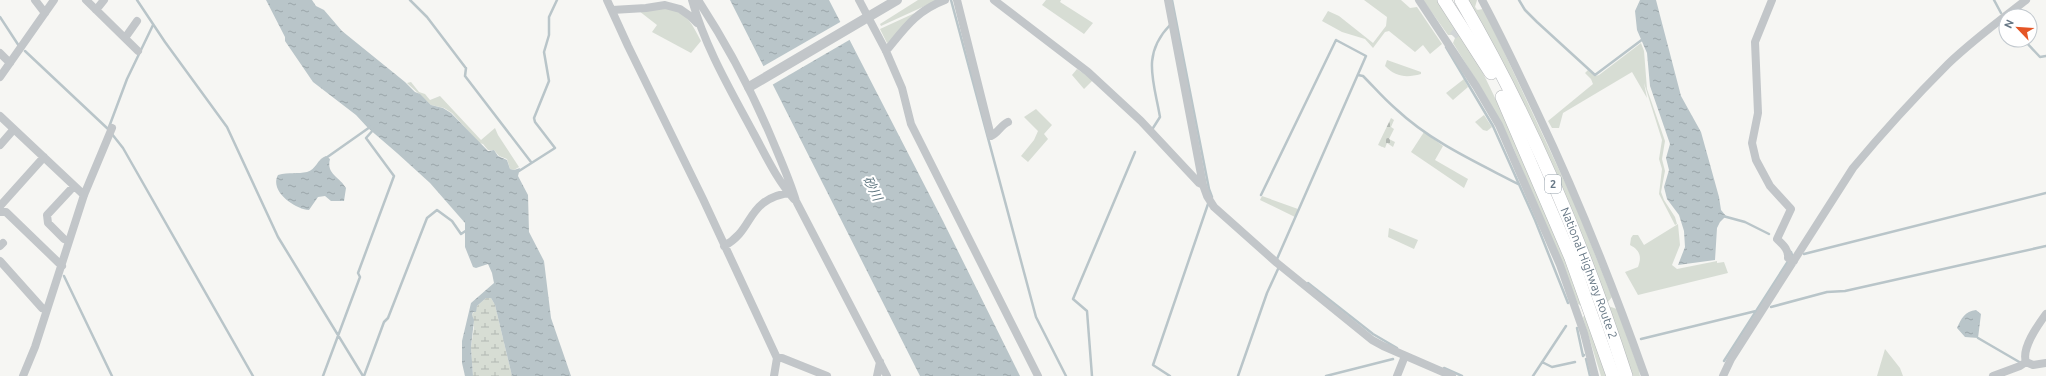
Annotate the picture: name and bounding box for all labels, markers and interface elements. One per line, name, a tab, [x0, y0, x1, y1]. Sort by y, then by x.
north arrow	[1998, 8, 2038, 48]
text: N	[2002, 18, 2016, 30]
water label: 砂川	[861, 173, 886, 205]
road number: 2	[1545, 175, 1561, 193]
street label: National Highway Route 2	[1558, 205, 1620, 340]

